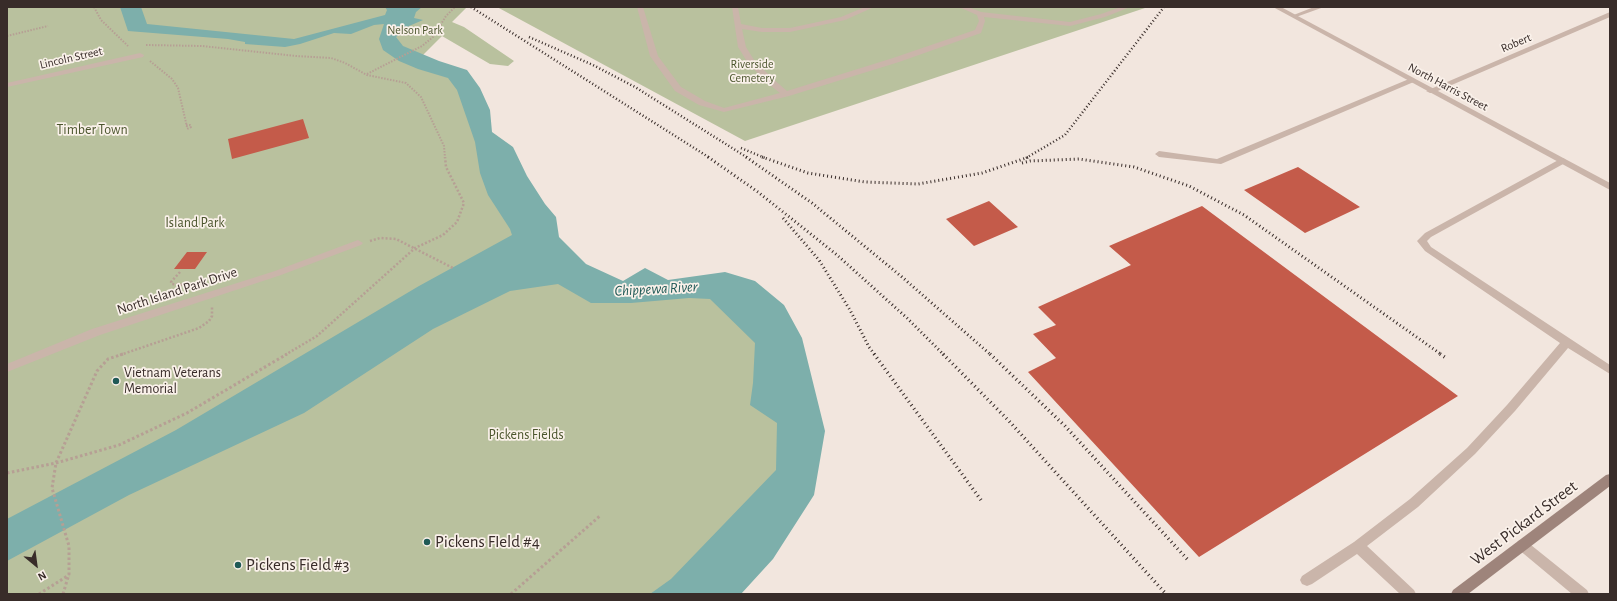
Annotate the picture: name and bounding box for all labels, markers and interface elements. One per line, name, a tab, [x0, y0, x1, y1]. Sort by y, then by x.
park label: Nelson Park	[387, 23, 443, 37]
street label: Robert	[1499, 30, 1533, 56]
street label: Lincoln Street	[38, 44, 104, 72]
park label: Riverside Cemetery	[730, 57, 774, 85]
street label: North Harris Street	[1406, 60, 1490, 114]
park label: Timber Town	[56, 122, 128, 138]
park label: Island Park	[165, 215, 225, 231]
street label: North Island Park Drive	[115, 264, 239, 318]
water label: Chippewa River	[614, 278, 698, 300]
place label: Vietnam Veterans Memorial	[124, 365, 221, 398]
marker: Vietnam Veterans Memorial	[111, 376, 121, 386]
park label: Pickens Fields	[488, 427, 564, 443]
street label: West Pickard Street	[1467, 476, 1581, 570]
place label: Pickens FIeld #4	[435, 532, 540, 552]
marker: Pickens FIeld #4	[422, 537, 432, 547]
north arrow	[16, 545, 56, 585]
place label: Pickens Field #3	[246, 555, 350, 575]
marker: Pickens Field #3	[233, 560, 243, 570]
text: N	[36, 569, 48, 583]

